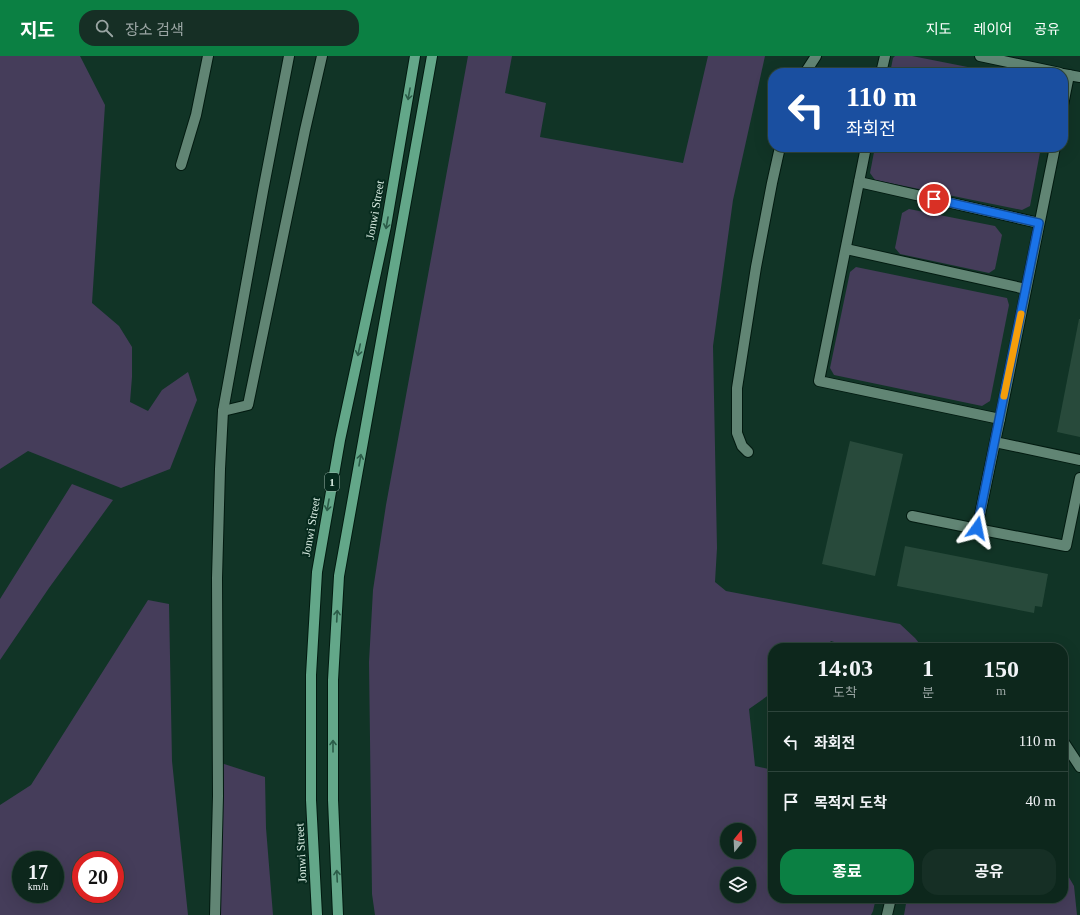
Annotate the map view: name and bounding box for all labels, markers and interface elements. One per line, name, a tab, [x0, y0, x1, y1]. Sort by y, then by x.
search box	[79, 10, 359, 46]
icon: search	[93, 17, 115, 39]
text: 지도	[20, 20, 55, 41]
text: 장소 검색	[125, 22, 184, 38]
text: 지도	[926, 22, 952, 37]
text: 레이어	[974, 22, 1012, 37]
text: 공유	[1034, 22, 1060, 37]
text: 110 m	[846, 81, 917, 112]
icon: left	[780, 84, 832, 136]
one-way arrow	[404, 88, 412, 101]
text: 좌회전	[846, 119, 896, 139]
street label: Jonwi Street	[363, 179, 387, 241]
pin	[917, 182, 951, 216]
icon: arrive	[923, 188, 945, 210]
one-way arrow	[382, 216, 390, 229]
one-way arrow	[355, 343, 363, 356]
one-way arrow	[356, 454, 364, 467]
road number: 1	[325, 473, 339, 491]
street label: Jonwi Street	[299, 496, 323, 558]
one-way arrow	[324, 498, 332, 511]
position arrow	[956, 507, 998, 549]
one-way arrow	[333, 610, 340, 623]
text: 14:03	[817, 655, 873, 681]
text: 1	[922, 655, 934, 681]
text: 150	[983, 656, 1019, 682]
text: m	[996, 683, 1006, 698]
text: 도착	[833, 685, 857, 700]
text: 분	[922, 685, 934, 700]
icon: left	[780, 731, 802, 753]
text: 110 m	[1019, 733, 1056, 749]
text: 좌회전	[814, 735, 855, 751]
one-way arrow	[329, 740, 337, 753]
icon: arrive	[780, 791, 802, 813]
text: 40 m	[1026, 793, 1056, 809]
text: 목적지 도착	[814, 795, 887, 811]
street label: Jonwi Street	[292, 822, 310, 883]
north arrow	[720, 823, 756, 859]
map controls	[720, 823, 756, 903]
button: 종료	[780, 849, 914, 895]
button: 공유	[922, 849, 1056, 895]
speed limit sign: 20	[72, 851, 124, 903]
text: 17	[28, 861, 48, 883]
button: layers	[720, 867, 756, 903]
one-way arrow	[333, 870, 340, 883]
text: km/h	[28, 881, 48, 892]

